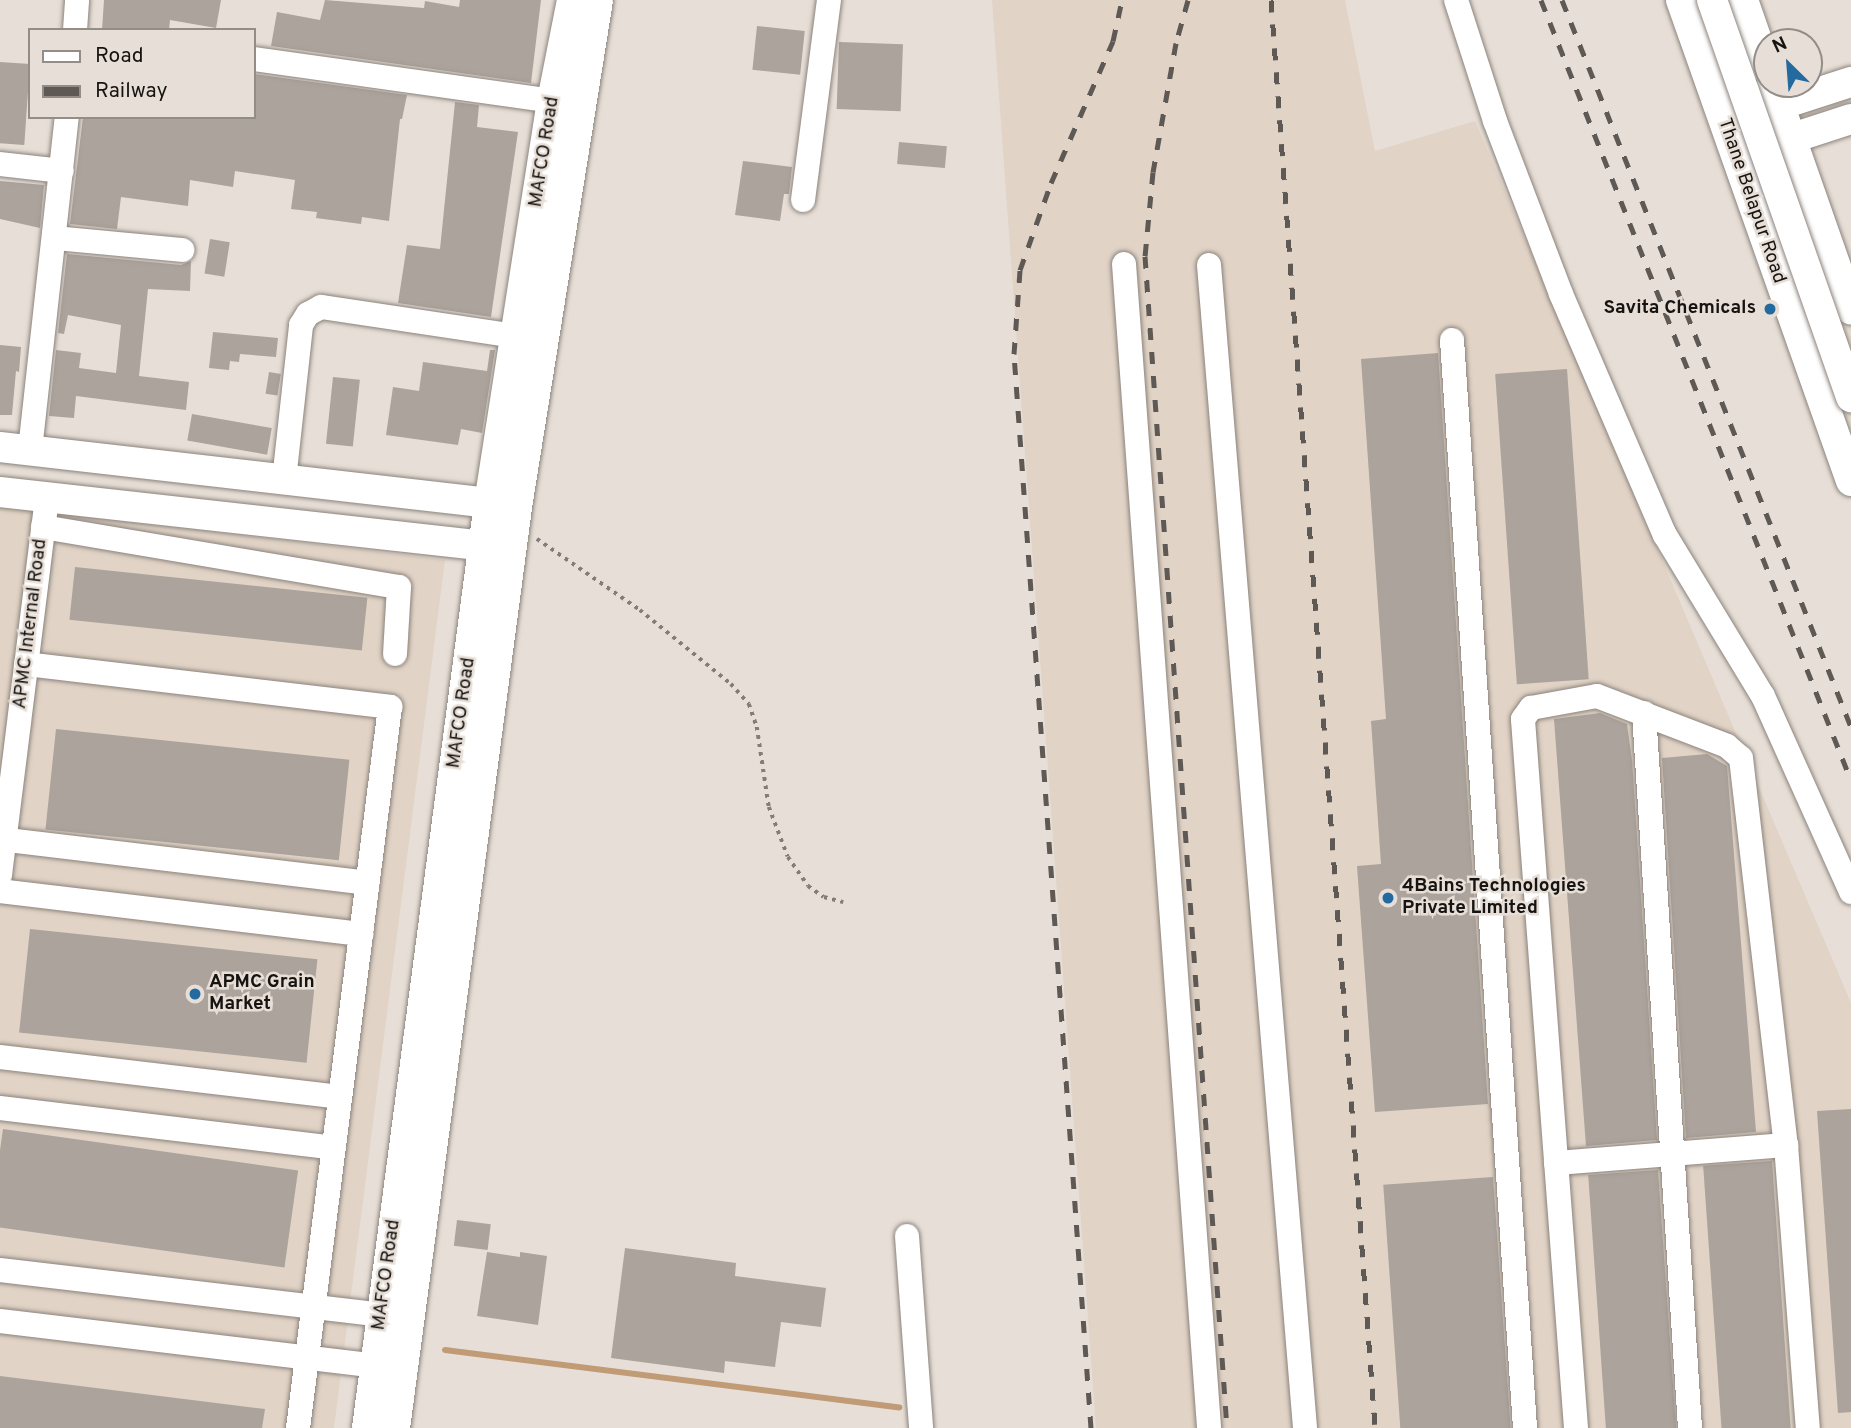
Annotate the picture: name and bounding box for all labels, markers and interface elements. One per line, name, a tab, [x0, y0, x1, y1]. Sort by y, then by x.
legend	[28, 28, 256, 119]
north arrow	[1753, 28, 1823, 98]
text: N	[1769, 32, 1791, 60]
text: Road	[95, 43, 144, 70]
text: Railway	[95, 78, 168, 105]
street label: MAFCO Road	[525, 95, 565, 209]
street label: Thane Belapur Road	[1712, 115, 1790, 287]
place label: Savita Chemicals	[1603, 298, 1756, 320]
marker: Savita Chemicals	[1762, 301, 1778, 317]
street label: APMC Internal Road	[9, 538, 53, 710]
street label: MAFCO Road	[443, 656, 481, 770]
place label: 4Bains Technologies Private Limited	[1402, 876, 1586, 920]
marker: 4Bains Technologies Private Limited	[1380, 890, 1396, 906]
place label: APMC Grain Market	[209, 972, 315, 1016]
marker: APMC Grain Market	[187, 986, 203, 1002]
street label: MAFCO Road	[368, 1218, 406, 1332]

